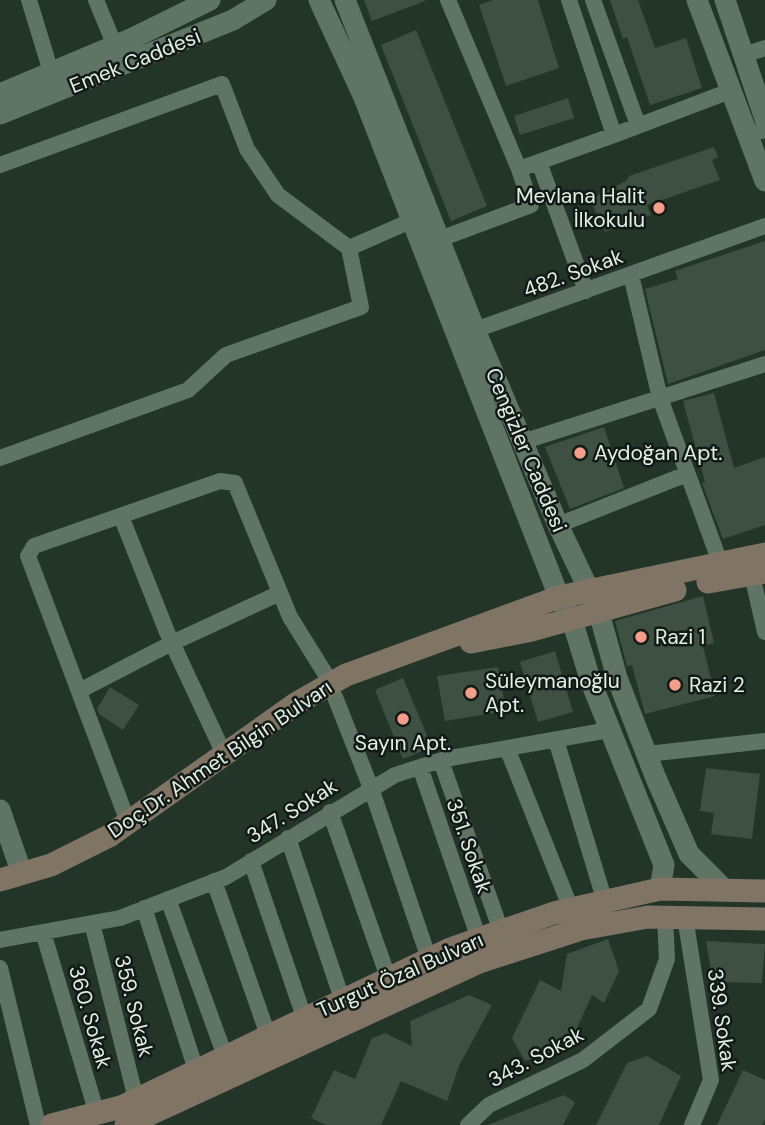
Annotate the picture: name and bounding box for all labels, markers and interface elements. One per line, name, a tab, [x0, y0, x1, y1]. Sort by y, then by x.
street label: Emek Caddesi	[65, 22, 205, 100]
place label: Mevlana Halit İlkokulu	[516, 182, 645, 234]
marker: Mevlana Halit İlkokulu	[651, 200, 667, 216]
street label: 482. Sokak	[519, 242, 627, 304]
street label: Cengizler Caddesi	[479, 364, 573, 536]
place label: Aydoğan Apt.	[594, 439, 722, 467]
marker: Aydoğan Apt.	[572, 445, 588, 461]
place label: Razi 1	[655, 623, 705, 651]
marker: Razi 1	[633, 629, 649, 645]
place label: Süleymanoğlu Apt.	[485, 667, 620, 719]
place label: Razi 2	[689, 671, 745, 699]
street label: Doç.Dr. Ahmet Bilgin Bulvarı	[102, 673, 338, 845]
marker: Razi 2	[667, 677, 683, 693]
marker: Süleymanoğlu Apt.	[463, 685, 479, 701]
marker: Sayın Apt.	[395, 711, 411, 727]
place label: Sayın Apt.	[355, 729, 451, 757]
street label: 347. Sokak	[241, 772, 343, 850]
street label: 351. Sokak	[440, 795, 498, 898]
street label: Turgut Özal Bulvarı	[312, 926, 488, 1024]
street label: 359. Sokak	[108, 952, 160, 1060]
street label: 360. Sokak	[62, 962, 118, 1072]
street label: 339. Sokak	[701, 967, 743, 1074]
street label: 343. Sokak	[483, 1020, 589, 1094]

